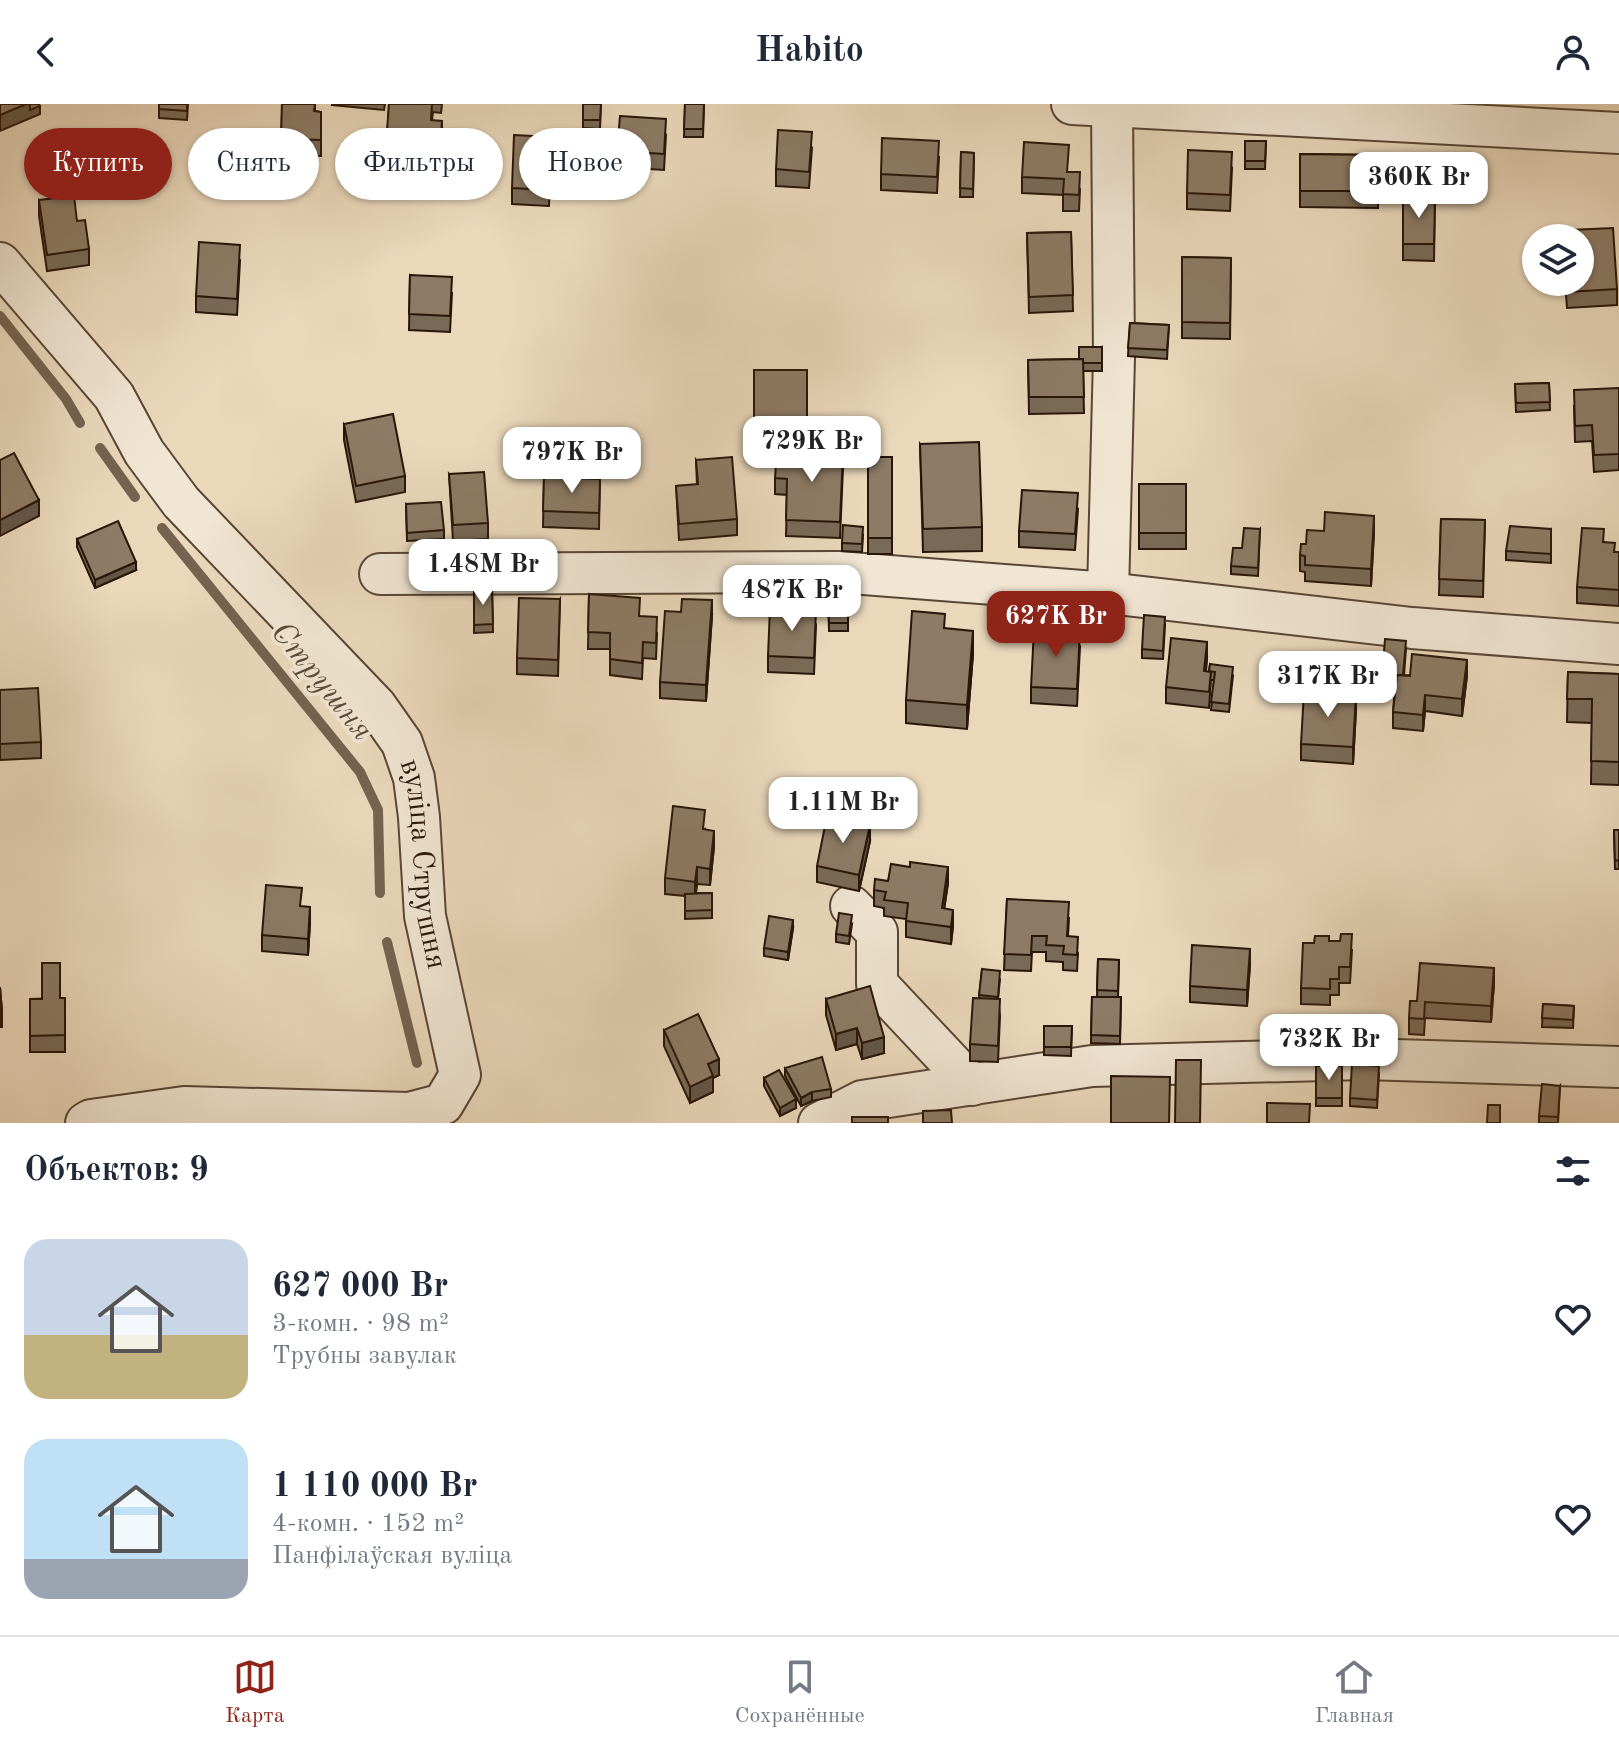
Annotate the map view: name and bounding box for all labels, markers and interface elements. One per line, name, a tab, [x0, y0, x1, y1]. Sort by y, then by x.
icon: back	[24, 30, 68, 74]
icon: person	[1551, 30, 1595, 74]
text: Habito	[755, 34, 864, 70]
chip: Купить	[24, 128, 172, 200]
chip: Снять	[188, 128, 319, 200]
chip: Фильтры	[335, 128, 503, 200]
chip: Новое	[519, 128, 651, 200]
pin: 360K Br	[1345, 152, 1493, 220]
text: 360K Br	[1368, 165, 1470, 191]
map controls	[1522, 224, 1594, 296]
button: layers	[1522, 224, 1594, 296]
pin: 729K Br	[738, 416, 886, 484]
pin: 797K Br	[498, 427, 646, 495]
text: 729K Br	[761, 429, 863, 455]
text: 797K Br	[521, 440, 623, 466]
pin: 1.48M Br	[400, 539, 566, 607]
text: 1.48M Br	[427, 552, 539, 578]
pin: 487K Br	[718, 565, 866, 633]
text: 487K Br	[741, 578, 843, 604]
pin: 627K Br	[982, 591, 1130, 659]
text: 627K Br	[1005, 604, 1107, 630]
water label: Струшня	[264, 617, 378, 747]
pin: 317K Br	[1254, 651, 1402, 719]
text: 317K Br	[1277, 664, 1379, 690]
street label: вуліца Струшня	[394, 755, 451, 972]
pin: 1.11M Br	[760, 777, 926, 845]
text: 1.11M Br	[787, 790, 899, 816]
pin: 732K Br	[1255, 1014, 1403, 1082]
text: 732K Br	[1278, 1027, 1380, 1053]
icon: filters	[1551, 1149, 1595, 1193]
text: Объектов: 9	[24, 1154, 209, 1188]
text: 627 000 Br	[272, 1270, 448, 1304]
icon: home	[88, 1271, 184, 1367]
icon: heart	[1551, 1297, 1595, 1341]
text: 3-комн. · 98 m²	[272, 1311, 449, 1337]
text: Трубны завулак	[272, 1343, 457, 1369]
text: 1 110 000 Br	[272, 1470, 478, 1504]
icon: home	[88, 1471, 184, 1567]
icon: heart	[1551, 1497, 1595, 1541]
text: 4-комн. · 152 m²	[272, 1511, 464, 1537]
text: Панфілаўская вуліца	[272, 1543, 512, 1569]
tab: Карта	[225, 1655, 285, 1730]
tab: Сохранённые	[735, 1655, 865, 1730]
tab: Главная	[1315, 1655, 1394, 1730]

